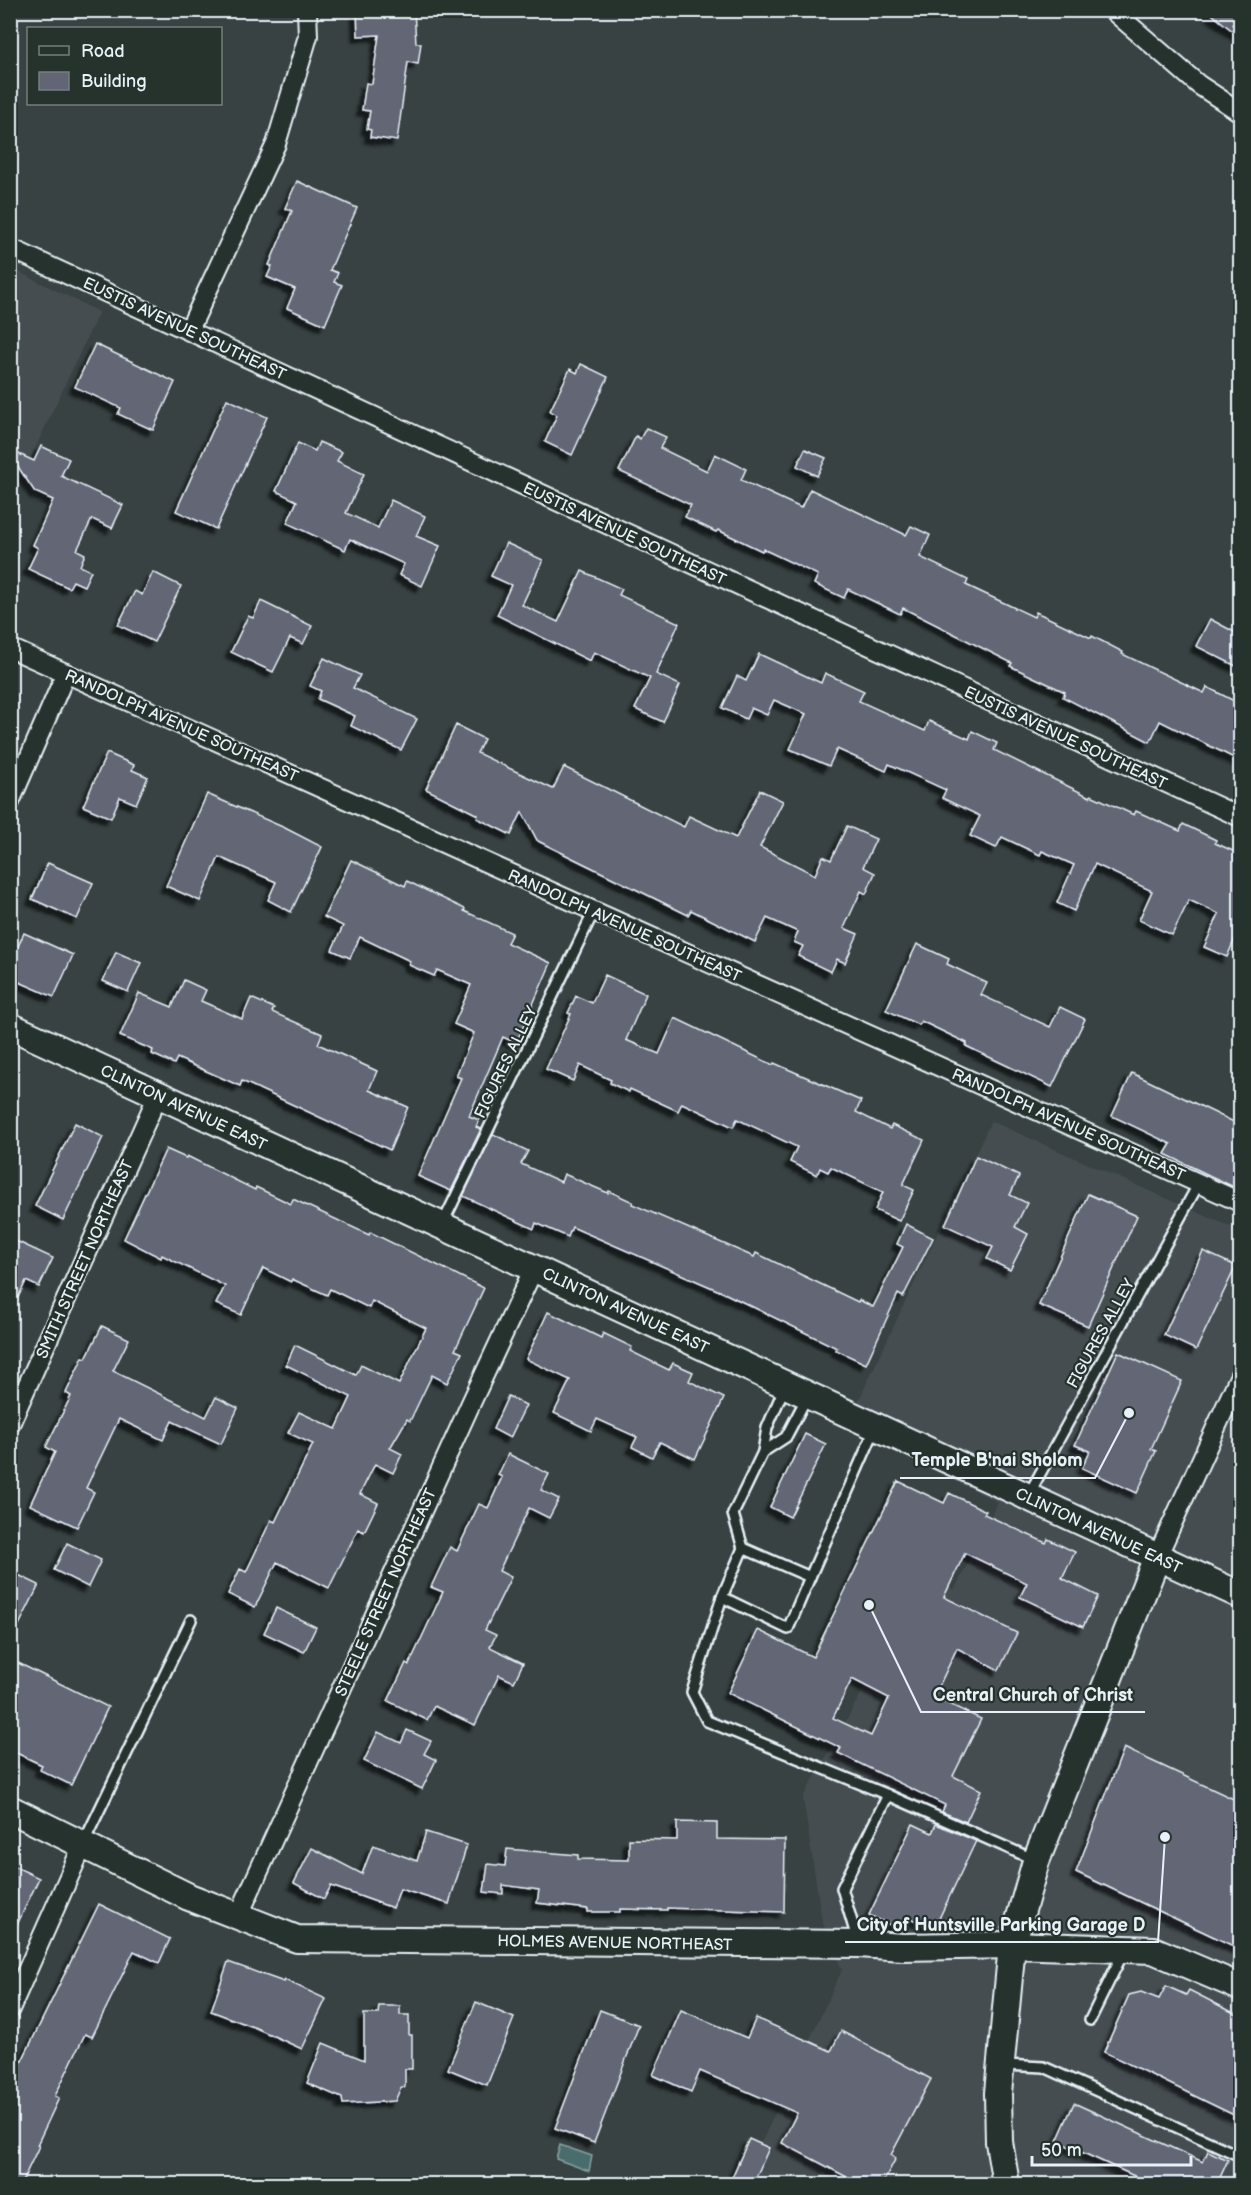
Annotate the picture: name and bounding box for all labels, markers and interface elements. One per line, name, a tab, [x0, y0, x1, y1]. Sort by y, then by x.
legend	[27, 27, 222, 105]
text: Road	[81, 41, 125, 62]
text: Building	[81, 71, 147, 92]
street label: EUSTIS AVENUE SOUTHEAST	[80, 274, 289, 385]
street label: EUSTIS AVENUE SOUTHEAST	[520, 479, 729, 590]
street label: RANDOLPH AVENUE SOUTHEAST	[62, 666, 301, 787]
street label: EUSTIS AVENUE SOUTHEAST	[961, 683, 1170, 794]
street label: RANDOLPH AVENUE SOUTHEAST	[505, 866, 744, 987]
street label: FIGURES ALLEY	[471, 1003, 542, 1122]
street label: CLINTON AVENUE EAST	[97, 1061, 270, 1155]
street label: RANDOLPH AVENUE SOUTHEAST	[949, 1065, 1188, 1186]
street label: SMITH STREET NORTHEAST	[33, 1157, 138, 1362]
street label: CLINTON AVENUE EAST	[539, 1264, 712, 1358]
street label: FIGURES ALLEY	[1063, 1275, 1140, 1392]
callout: Temple B'nai Sholom	[900, 1442, 1095, 1478]
text: Temple B'nai Sholom	[912, 1450, 1083, 1471]
street label: CLINTON AVENUE EAST	[1012, 1484, 1185, 1578]
street label: STEELE STREET NORTHEAST	[332, 1485, 441, 1699]
callout: Central Church of Christ	[921, 1676, 1145, 1712]
text: Central Church of Christ	[933, 1685, 1133, 1706]
callout: City of Huntsville Parking Garage D	[845, 1906, 1158, 1942]
text: City of Huntsville Parking Garage D	[857, 1915, 1145, 1936]
street label: HOLMES AVENUE NORTHEAST	[497, 1932, 733, 1955]
scale bar	[1032, 2129, 1191, 2167]
text: 50 m	[1041, 2140, 1082, 2161]

